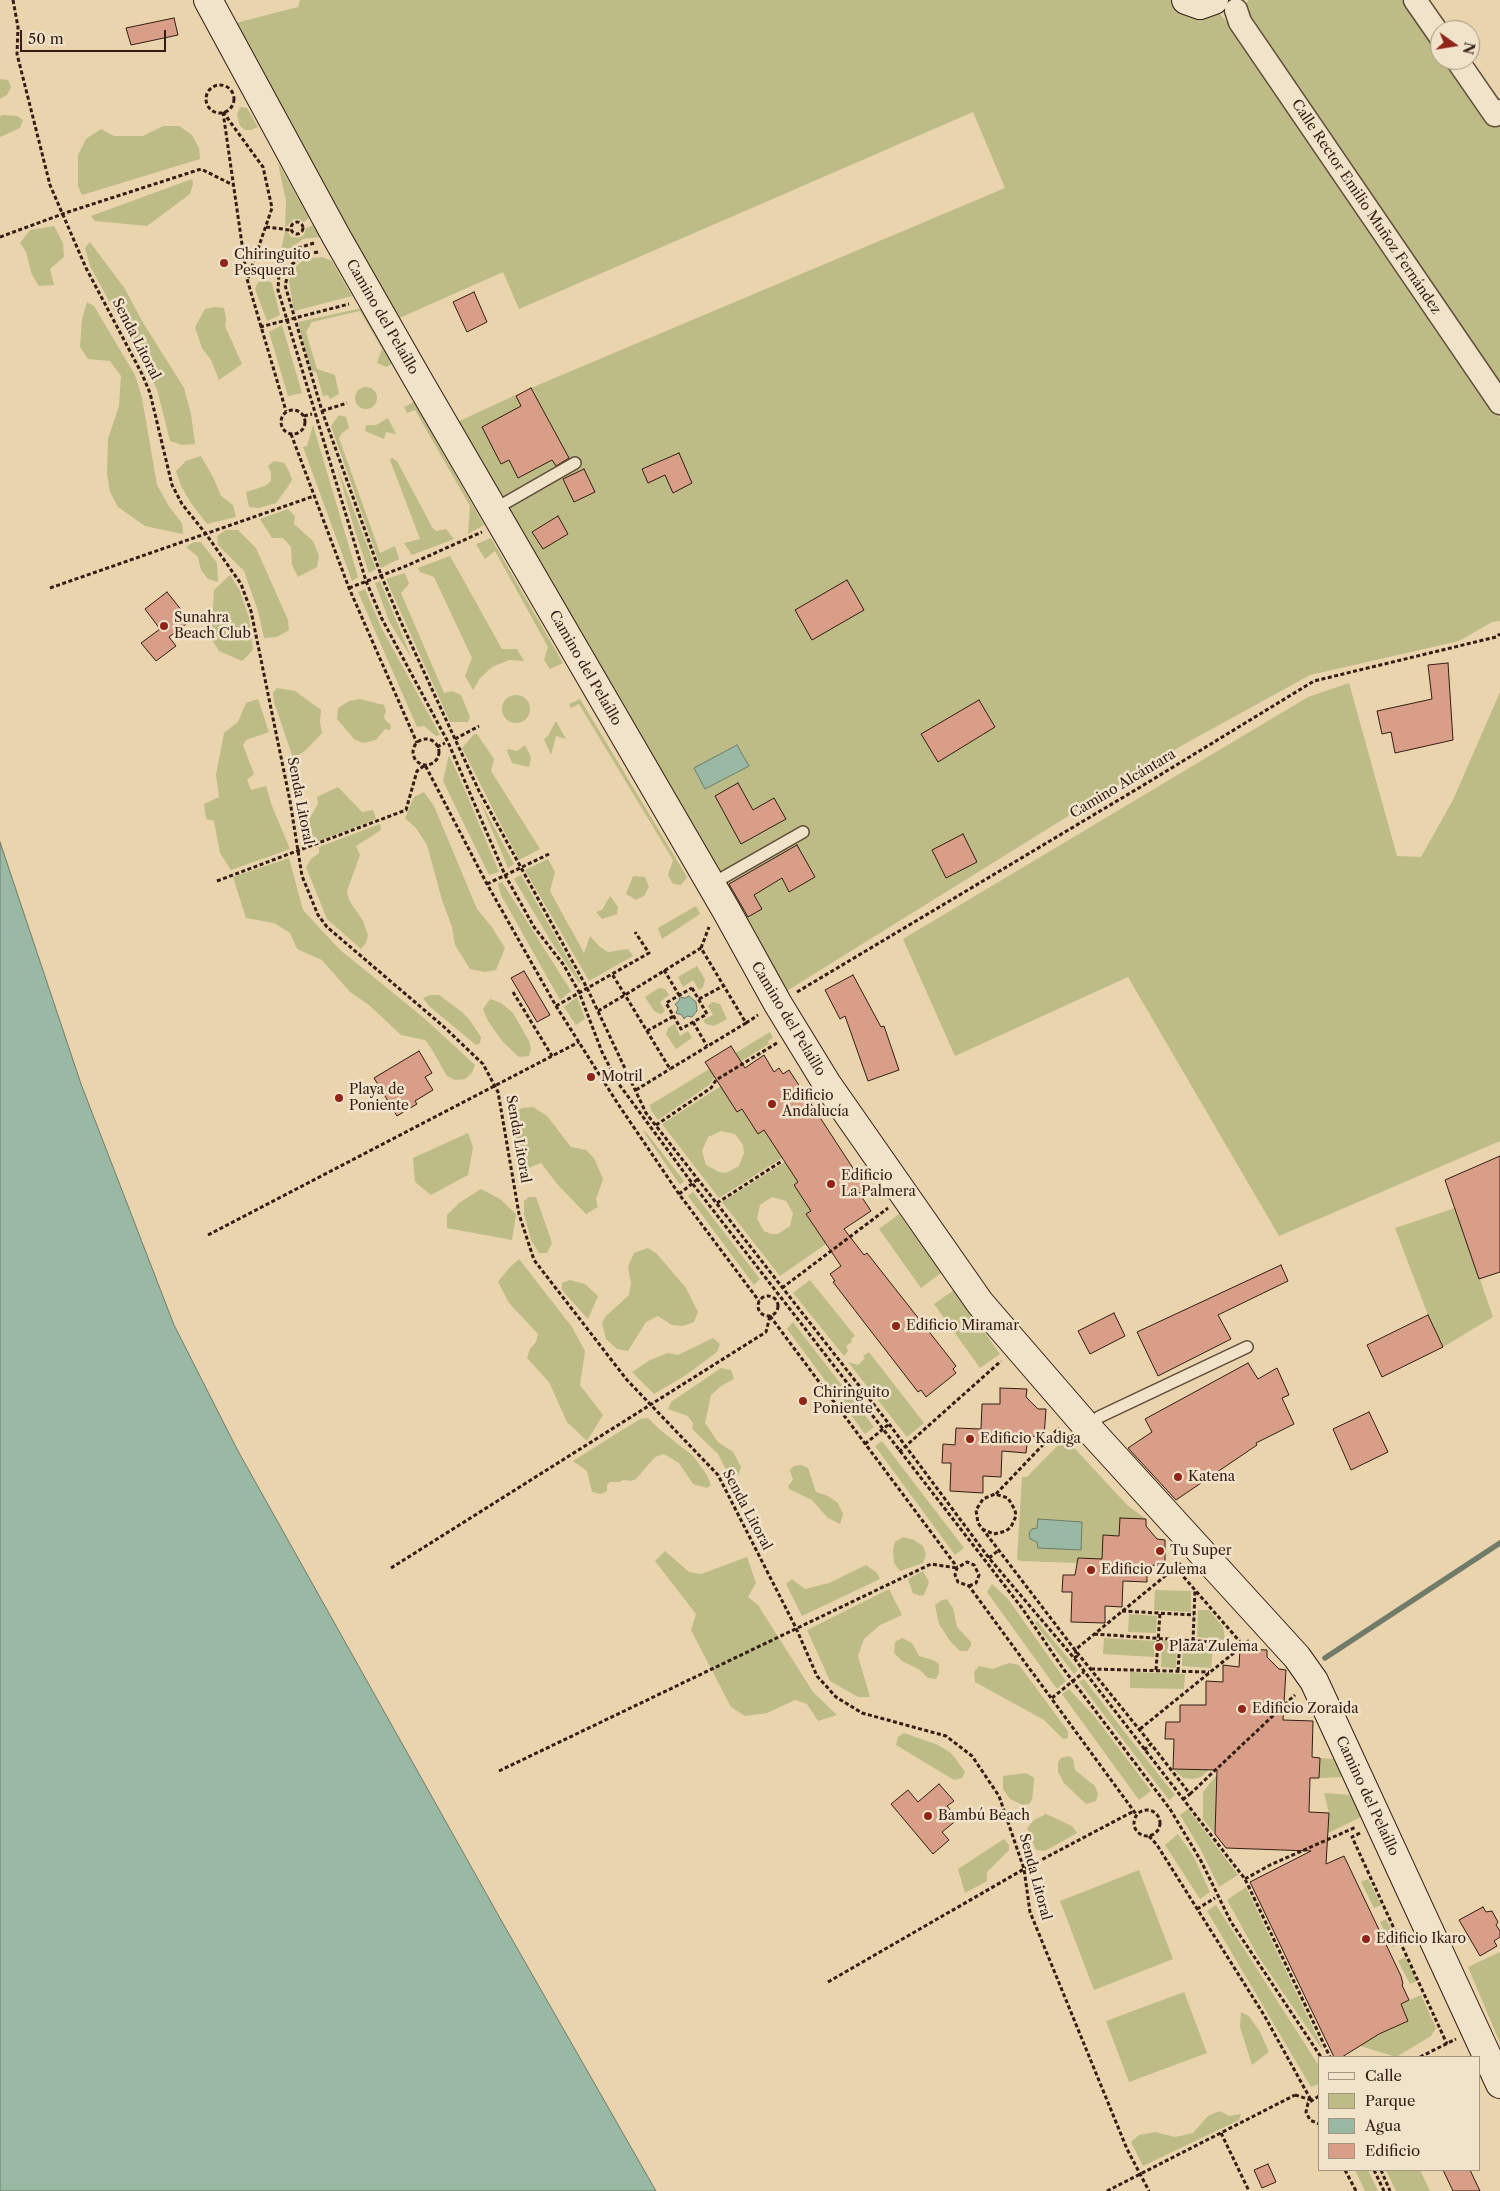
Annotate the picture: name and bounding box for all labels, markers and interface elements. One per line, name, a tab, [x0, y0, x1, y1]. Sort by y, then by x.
scale bar	[22, 20, 169, 52]
north arrow	[1430, 20, 1480, 70]
text: 50 m	[28, 29, 64, 48]
text: N	[1459, 40, 1479, 56]
street label: Calle Rector Emilio Muñoz Fernández	[1288, 96, 1444, 318]
place label: Chiringuito Pesquera	[234, 247, 311, 280]
street label: Camino del Pelaíllo	[342, 256, 422, 378]
marker: Chiringuito Pesquera	[218, 257, 230, 269]
street label: Senda Litoral	[108, 296, 164, 382]
street label: Camino del Pelaíllo	[545, 607, 625, 729]
place label: Sunahra Beach Club	[174, 610, 251, 642]
marker: Sunahra Beach Club	[158, 620, 170, 632]
street label: Camino Alcántara	[1067, 746, 1179, 822]
street label: Senda Litoral	[283, 756, 317, 846]
street label: Camino del Pelaíllo	[747, 959, 829, 1079]
place label: Motril	[601, 1069, 643, 1085]
marker: Motril	[585, 1071, 597, 1083]
place label: Playa de Poniente	[349, 1082, 409, 1114]
place label: Edificio Andalucía	[782, 1088, 849, 1120]
marker: Playa de Poniente	[333, 1092, 345, 1104]
street label: Senda Litoral	[502, 1094, 534, 1184]
marker: Edificio Andalucía	[766, 1098, 778, 1110]
place label: Edificio La Palmera	[841, 1168, 916, 1200]
marker: Edificio La Palmera	[825, 1178, 837, 1190]
place label: Edificio Miramar	[906, 1318, 1019, 1334]
marker: Edificio Miramar	[890, 1320, 902, 1332]
place label: Chiringuito Poniente	[813, 1385, 890, 1418]
marker: Chiringuito Poniente	[797, 1395, 809, 1407]
place label: Edificio Kadiga	[980, 1431, 1081, 1447]
marker: Edificio Kadiga	[964, 1433, 976, 1445]
street label: Senda Litoral	[719, 1467, 775, 1553]
place label: Katena	[1188, 1469, 1235, 1485]
marker: Katena	[1172, 1471, 1184, 1483]
place label: Tu Super	[1170, 1543, 1232, 1559]
marker: Tu Super	[1154, 1545, 1166, 1557]
place label: Edificio Zulema	[1101, 1562, 1207, 1578]
marker: Edificio Zulema	[1085, 1564, 1097, 1576]
place label: Plaza Zulema	[1169, 1639, 1259, 1655]
marker: Plaza Zulema	[1153, 1641, 1165, 1653]
place label: Edificio Zoraida	[1252, 1701, 1359, 1717]
marker: Edificio Zoraida	[1236, 1703, 1248, 1715]
street label: Camino del Pelaíllo	[1332, 1733, 1402, 1859]
place label: Bambú Beach	[938, 1808, 1030, 1824]
marker: Bambú Beach	[922, 1810, 934, 1822]
street label: Senda Litoral	[1015, 1832, 1055, 1922]
place label: Edificio Ikaro	[1376, 1931, 1466, 1947]
marker: Edificio Ikaro	[1360, 1933, 1372, 1945]
legend	[1318, 2056, 1480, 2171]
text: Calle	[1365, 2066, 1402, 2085]
text: Parque	[1365, 2091, 1415, 2110]
text: Agua	[1365, 2116, 1401, 2135]
text: Edificio	[1365, 2141, 1420, 2160]

